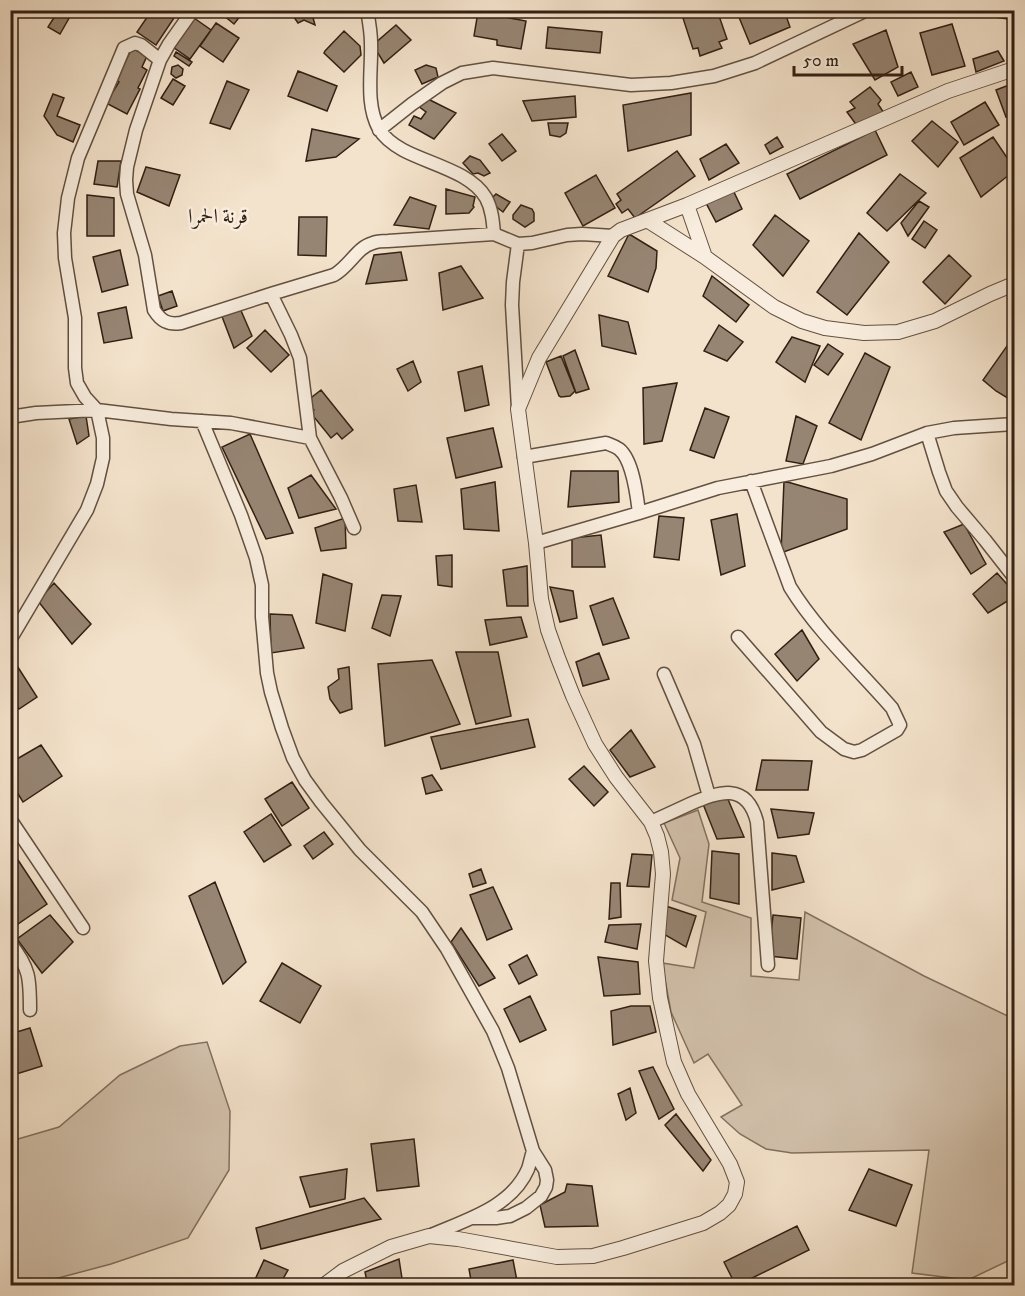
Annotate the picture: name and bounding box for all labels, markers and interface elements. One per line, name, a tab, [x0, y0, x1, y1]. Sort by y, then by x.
scale bar	[794, 39, 902, 77]
text: 50 m	[803, 50, 839, 72]
district label: قرنة الحمرا	[188, 204, 248, 230]

